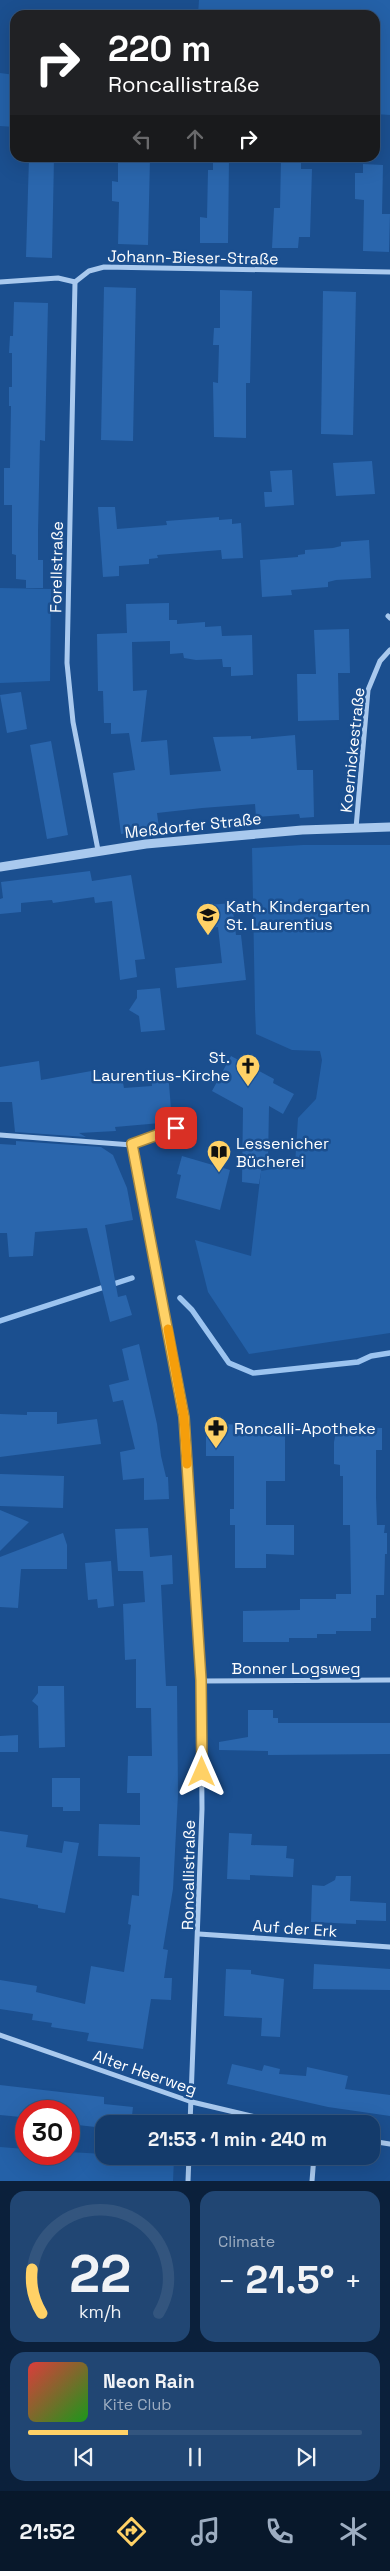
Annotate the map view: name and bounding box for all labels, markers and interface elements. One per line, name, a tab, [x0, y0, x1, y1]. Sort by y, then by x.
text: 220 m	[108, 27, 211, 71]
icon: right	[25, 30, 90, 95]
text: Roncallistraße	[108, 70, 260, 98]
icon: left	[128, 125, 156, 153]
icon: ahead	[181, 125, 209, 153]
icon: right	[234, 125, 262, 153]
street label: Johann-Bieser-Straße	[107, 246, 279, 269]
street label: Forellstraße	[45, 521, 68, 613]
street label: Koernickestraße	[335, 686, 370, 814]
street label: Meßdorfer Straße	[124, 808, 263, 843]
place label: Kath. Kindergarten St. Laurentius	[226, 896, 370, 935]
school or university icon: Kath. Kindergarten St. Laurentius	[195, 902, 221, 936]
place label: St. Laurentius-Kirche	[93, 1047, 230, 1086]
church icon: St. Laurentius-Kirche	[235, 1053, 261, 1087]
pin	[155, 1107, 197, 1149]
icon: arrive	[162, 1114, 190, 1142]
place label: Lessenicher Bücherei	[236, 1133, 329, 1172]
library icon: Lessenicher Bücherei	[206, 1139, 232, 1173]
pharmacy icon: Roncalli-Apotheke	[203, 1415, 229, 1449]
place label: Roncalli-Apotheke	[234, 1418, 376, 1439]
street label: Bonner Logsweg	[231, 1658, 361, 1679]
position arrow	[175, 1745, 227, 1797]
street label: Roncallistraße	[177, 1820, 200, 1930]
street label: Auf der Erk	[252, 1915, 338, 1942]
street label: Alter Heerweg	[90, 2045, 200, 2100]
speed limit sign: 30	[15, 2100, 80, 2165]
text: 21:53 · 1 min · 240 m	[148, 2127, 327, 2152]
text: Climate	[218, 2231, 275, 2252]
text: 22	[69, 2241, 131, 2307]
text: 21.5°	[246, 2256, 334, 2304]
text: −	[218, 2263, 235, 2299]
text: +	[345, 2263, 362, 2299]
text: km/h	[79, 2300, 121, 2323]
text: Neon Rain	[103, 2369, 195, 2394]
text: Kite Club	[103, 2394, 172, 2415]
icon: previous	[70, 2443, 98, 2471]
icon: pause	[181, 2443, 209, 2471]
icon: next	[292, 2443, 320, 2471]
icon: directions	[114, 2514, 149, 2549]
icon: music	[188, 2514, 223, 2549]
icon: phone	[262, 2514, 297, 2549]
icon: climate	[336, 2514, 371, 2549]
text: 21:52	[19, 2517, 75, 2545]

